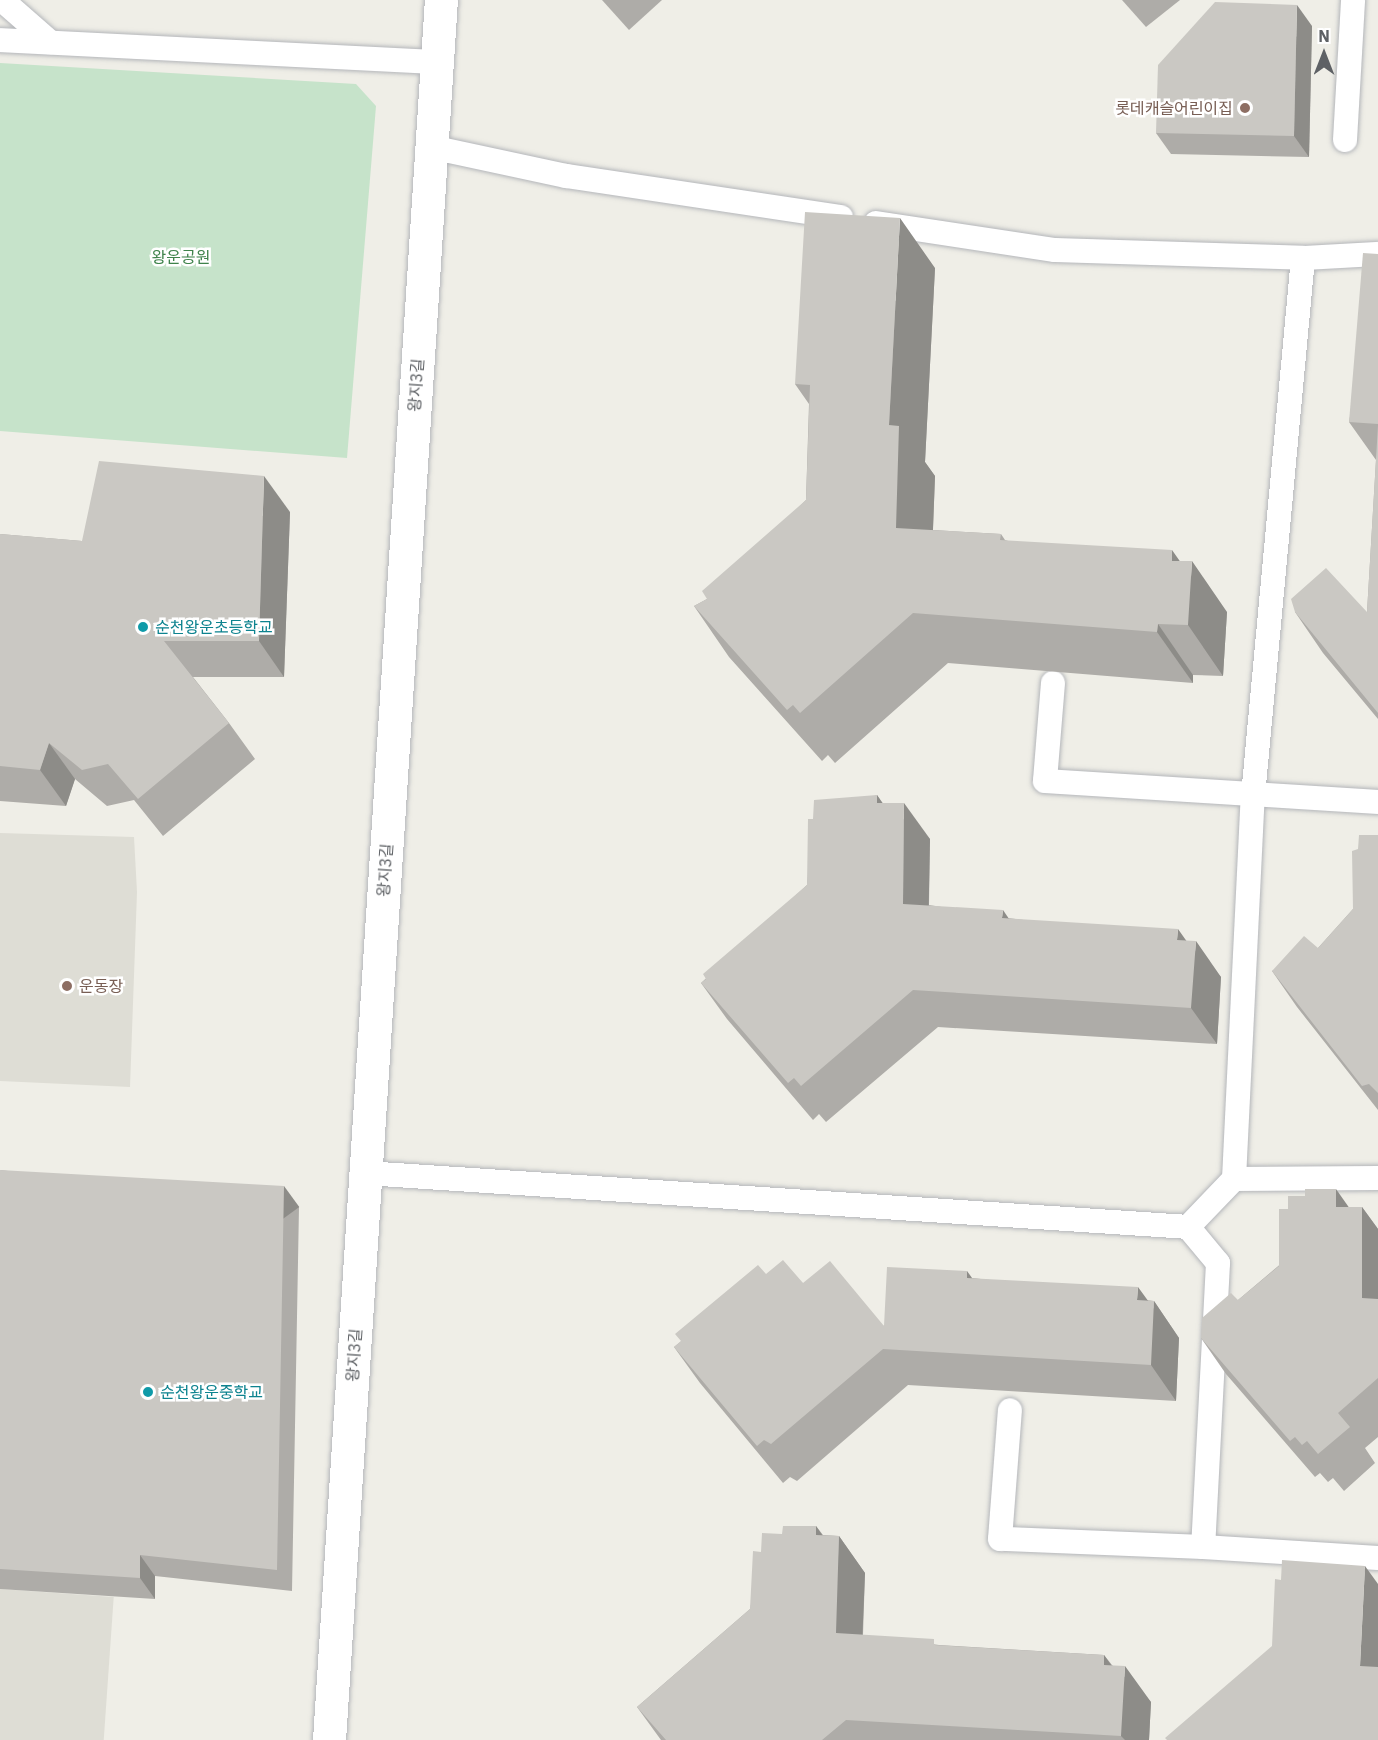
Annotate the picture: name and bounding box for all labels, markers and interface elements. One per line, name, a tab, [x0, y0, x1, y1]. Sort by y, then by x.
north arrow	[1294, 24, 1354, 84]
text: N	[1318, 26, 1330, 46]
place label: 롯데캐슬어린이집	[1115, 98, 1233, 118]
marker: 롯데캐슬어린이집	[1238, 101, 1252, 115]
park label: 왕운공원	[152, 247, 210, 267]
street label: 왕지3길	[405, 358, 427, 412]
place label: 순천왕운초등학교	[155, 617, 273, 637]
marker: 순천왕운초등학교	[136, 620, 150, 634]
street label: 왕지3길	[374, 843, 396, 897]
place label: 운동장	[79, 976, 123, 996]
marker: 운동장	[60, 979, 74, 993]
street label: 왕지3길	[343, 1328, 365, 1382]
place label: 순천왕운중학교	[160, 1382, 263, 1402]
marker: 순천왕운중학교	[141, 1385, 155, 1399]

